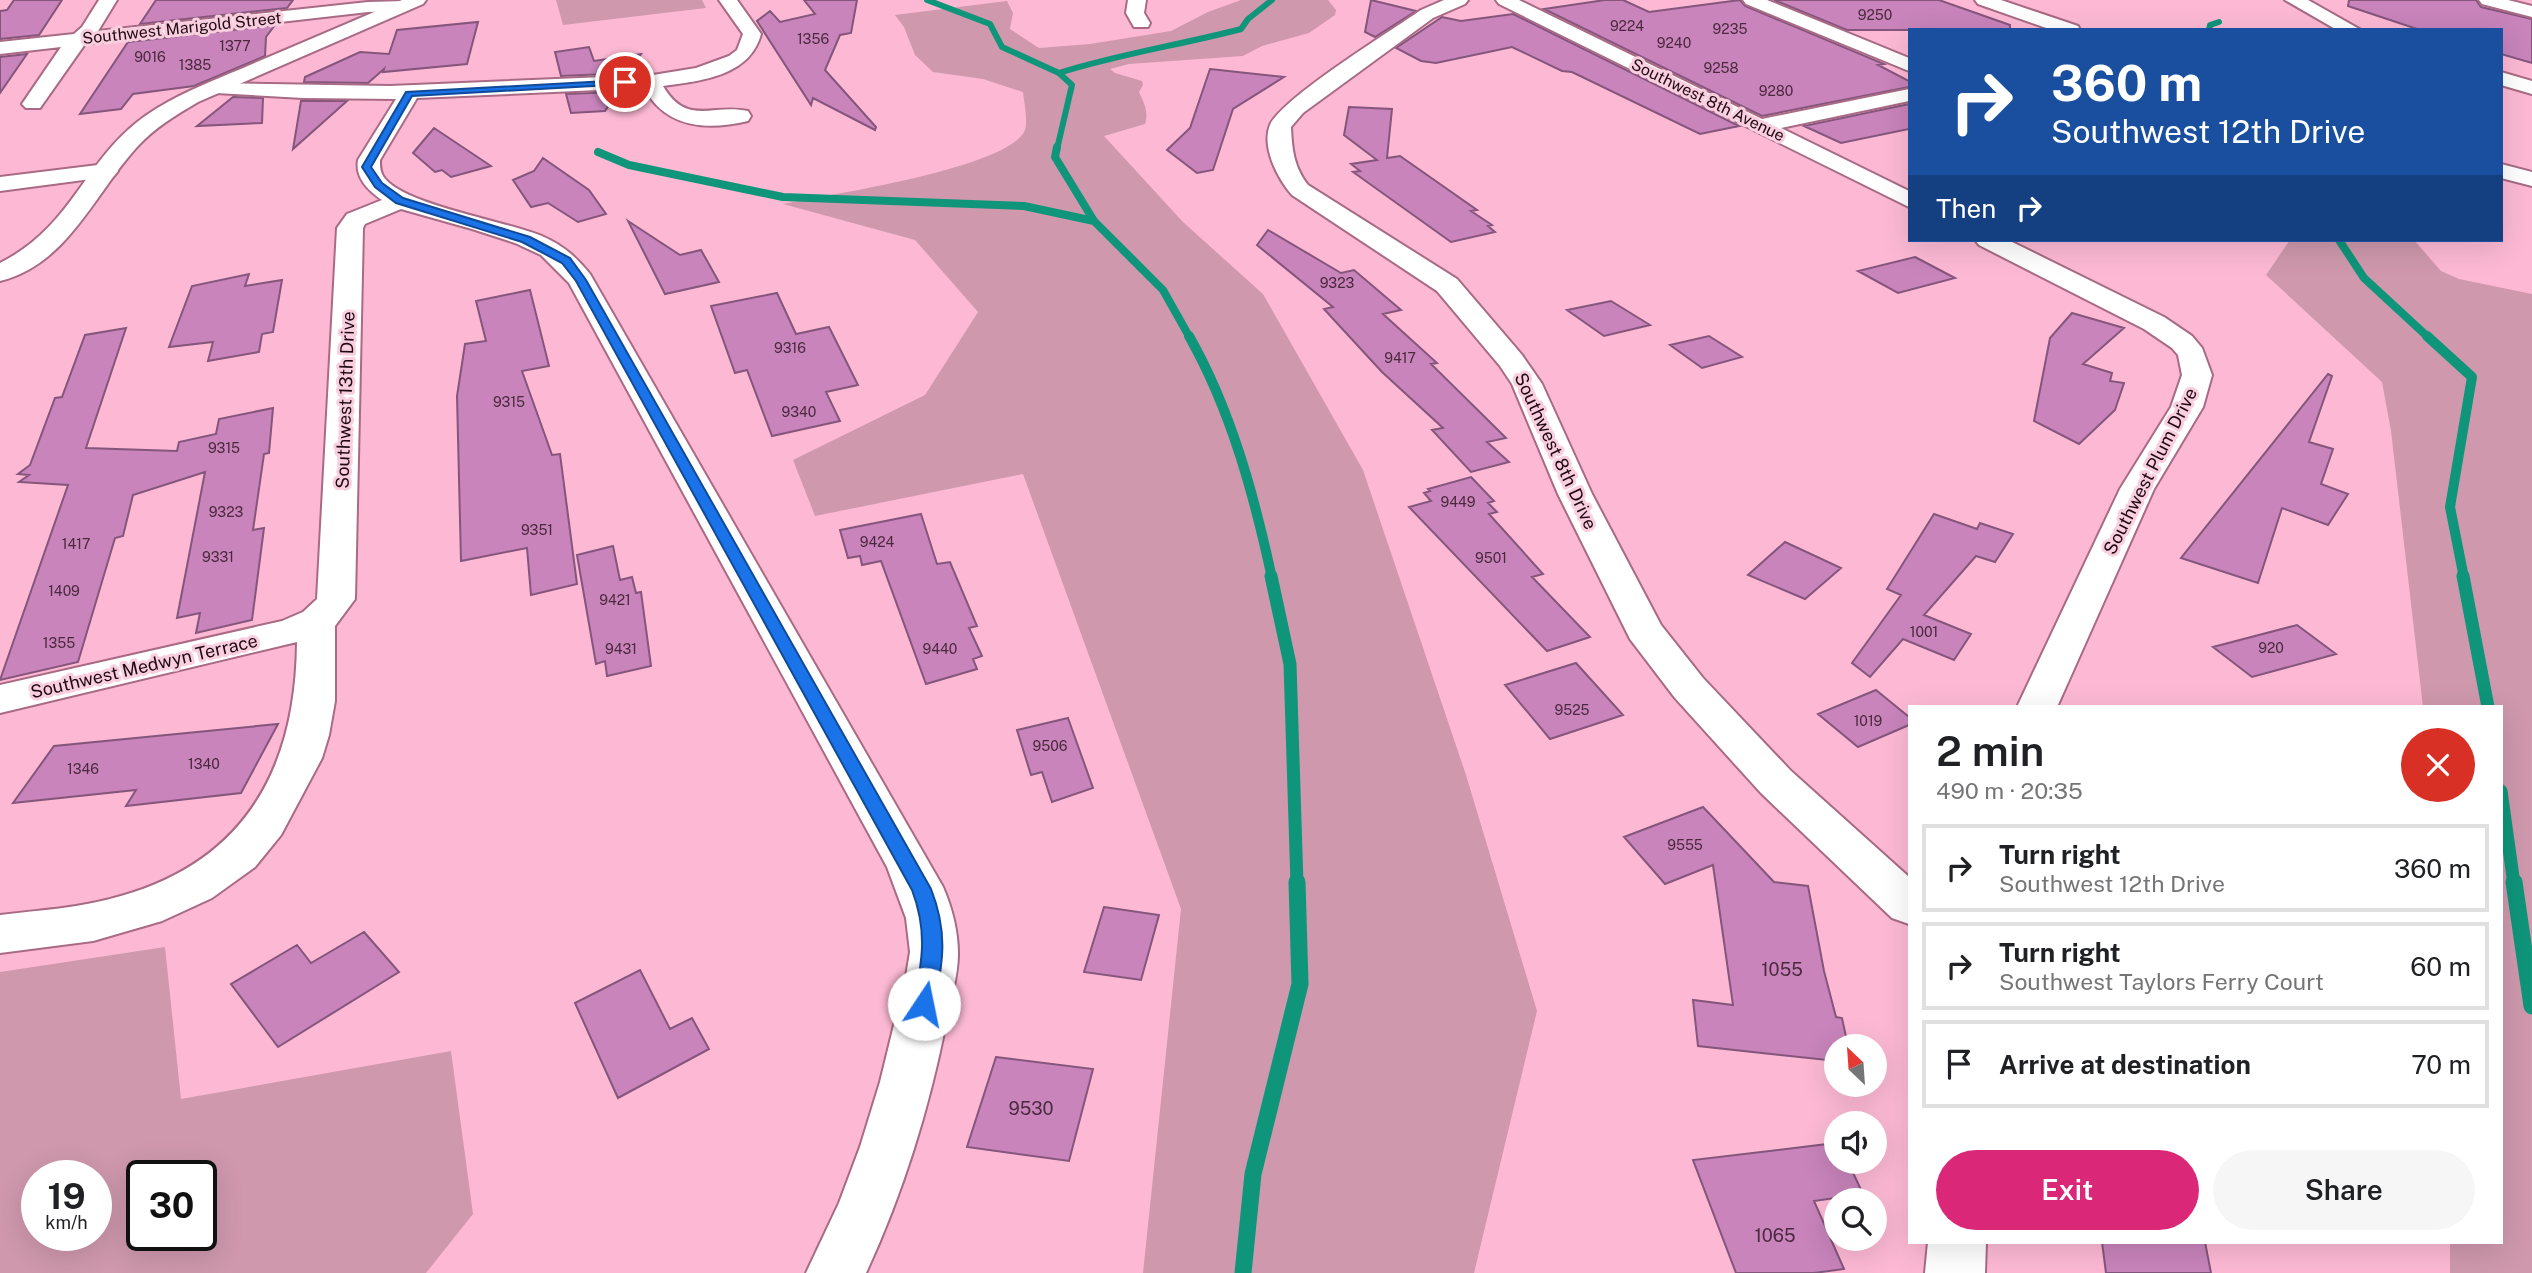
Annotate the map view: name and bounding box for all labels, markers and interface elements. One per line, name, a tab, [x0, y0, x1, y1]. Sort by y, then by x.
house number: 9250	[1858, 7, 1892, 23]
street label: Southwest Marigold Street	[82, 8, 282, 48]
house number: 9224	[1610, 18, 1644, 34]
house number: 9235	[1713, 21, 1747, 37]
house number: 1356	[797, 31, 829, 47]
house number: 9240	[1657, 35, 1691, 51]
house number: 1377	[219, 38, 251, 54]
house number: 9016	[134, 49, 166, 65]
pin	[595, 52, 655, 112]
text: 360 m	[2051, 54, 2202, 112]
street label: Southwest 8th Avenue	[1628, 55, 1788, 145]
icon: right	[1936, 56, 2027, 147]
house number: 1385	[179, 57, 211, 73]
house number: 9258	[1703, 60, 1739, 76]
icon: arrive	[606, 63, 644, 101]
house number: 9280	[1759, 83, 1793, 99]
text: Southwest 12th Drive	[2051, 113, 2365, 150]
icon: right	[2010, 189, 2048, 227]
text: Then	[1936, 193, 1996, 224]
house number: 9323	[1320, 275, 1354, 291]
street label: Southwest 13th Drive	[331, 311, 359, 489]
house number: 9316	[774, 340, 806, 356]
house number: 9417	[1384, 350, 1416, 366]
street label: Southwest 8th Drive	[1510, 369, 1602, 533]
street label: Southwest Plum Drive	[2099, 384, 2201, 558]
house number: 9315	[493, 394, 525, 410]
house number: 9340	[782, 404, 816, 420]
house number: 9315	[208, 440, 240, 456]
house number: 9449	[1440, 494, 1476, 510]
house number: 9323	[209, 504, 243, 520]
house number: 9351	[521, 522, 553, 538]
house number: 9424	[860, 534, 895, 550]
house number: 1417	[62, 536, 90, 552]
house number: 9331	[202, 549, 234, 565]
house number: 9501	[1475, 550, 1507, 566]
house number: 1409	[48, 583, 80, 599]
house number: 9421	[599, 592, 631, 608]
house number: 1001	[1910, 624, 1938, 640]
street label: Southwest Medwyn Terrace	[28, 630, 260, 702]
house number: 1355	[43, 635, 75, 651]
house number: 920	[2258, 640, 2284, 656]
house number: 9431	[605, 641, 637, 657]
house number: 9440	[923, 641, 957, 657]
house number: 9525	[1554, 702, 1590, 718]
house number: 1019	[1854, 713, 1883, 729]
text: 2 min	[1936, 726, 2044, 775]
button: close	[2401, 728, 2475, 802]
house number: 9506	[1033, 738, 1068, 754]
house number: 1340	[188, 756, 220, 772]
house number: 1346	[67, 761, 99, 777]
text: 490 m · 20:35	[1936, 777, 2083, 804]
house number: 9555	[1667, 837, 1703, 853]
text: Turn right	[1999, 839, 2121, 870]
icon: right	[1940, 849, 1978, 887]
text: 360 m	[2394, 853, 2471, 884]
text: Southwest 12th Drive	[1999, 870, 2225, 897]
text: Turn right	[1999, 937, 2121, 968]
icon: right	[1940, 947, 1978, 985]
text: 60 m	[2410, 951, 2471, 982]
house number: 1055	[1761, 959, 1803, 980]
position arrow	[887, 967, 961, 1041]
text: Southwest Taylors Ferry Court	[1999, 968, 2324, 995]
north arrow	[1824, 1034, 1886, 1097]
map controls	[1824, 1034, 1887, 1251]
icon: arrive	[1940, 1045, 1978, 1083]
text: Arrive at destination	[1999, 1049, 2251, 1080]
text: 70 m	[2411, 1049, 2471, 1080]
house number: 9530	[1008, 1098, 1054, 1119]
button: sound	[1824, 1111, 1887, 1174]
button: Exit	[1936, 1150, 2199, 1230]
button: Share	[2213, 1150, 2475, 1230]
speed limit sign: 30	[126, 1160, 217, 1251]
text: 19	[47, 1176, 86, 1217]
button: search	[1824, 1188, 1887, 1251]
text: km/h	[45, 1212, 88, 1233]
house number: 1065	[1755, 1225, 1795, 1246]

